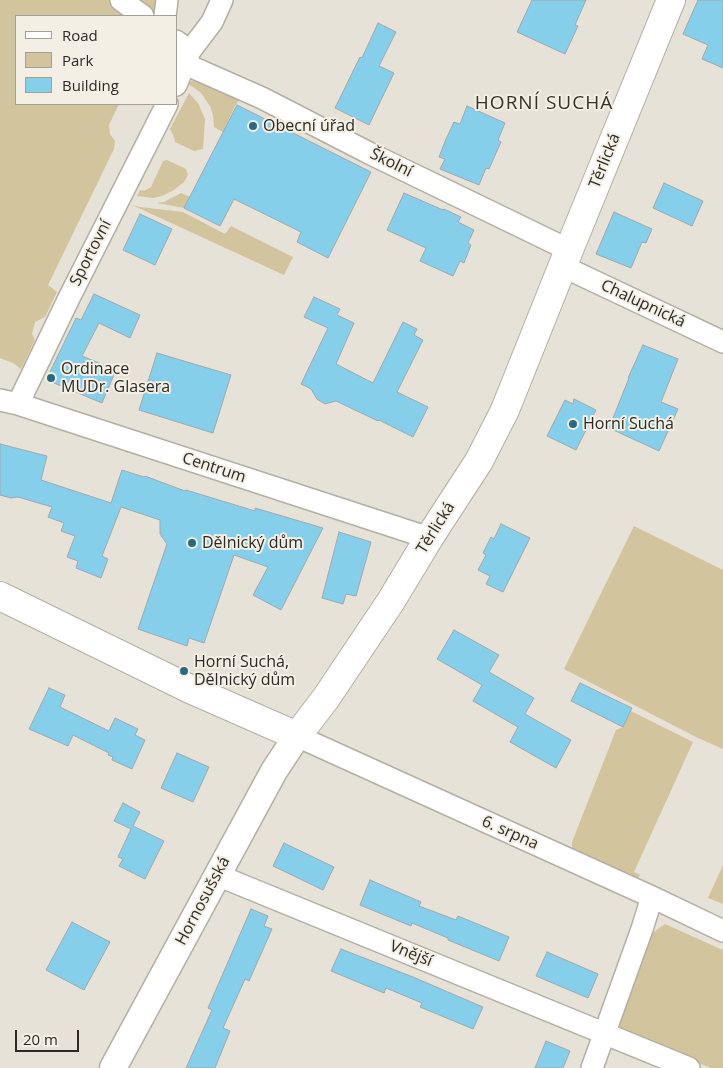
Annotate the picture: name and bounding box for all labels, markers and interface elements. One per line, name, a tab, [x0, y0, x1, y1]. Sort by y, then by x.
legend	[15, 15, 178, 105]
text: Road	[62, 25, 98, 45]
text: Park	[62, 50, 93, 70]
text: Building	[62, 75, 119, 95]
district label: HORNÍ SUCHÁ	[473, 93, 615, 115]
place label: Obecní úřad	[263, 116, 355, 136]
marker: Obecní úřad	[247, 120, 259, 132]
street label: Těrlická	[585, 131, 625, 191]
street label: Školní	[367, 145, 415, 181]
street label: Sportovní	[66, 217, 116, 289]
street label: Chalupnická	[598, 276, 688, 332]
place label: Ordinace MUDr. Glasera	[61, 359, 170, 397]
marker: Ordinace MUDr. Glasera	[45, 372, 57, 384]
place label: Horní Suchá	[583, 414, 674, 434]
marker: Horní Suchá	[567, 418, 579, 430]
street label: Centrum	[180, 449, 248, 487]
street label: Těrlická	[413, 499, 459, 557]
place label: Dělnický dům	[202, 533, 303, 553]
marker: Dělnický dům	[186, 537, 198, 549]
place label: Horní Suchá, Dělnický dům	[194, 652, 295, 690]
marker: Horní Suchá, Dělnický dům	[178, 665, 190, 677]
street label: 6. srpna	[479, 812, 541, 854]
street label: Hornosušská	[172, 854, 234, 948]
street label: Vnější	[387, 937, 435, 971]
scale bar	[18, 1020, 81, 1052]
text: 20 m	[23, 1029, 58, 1049]

